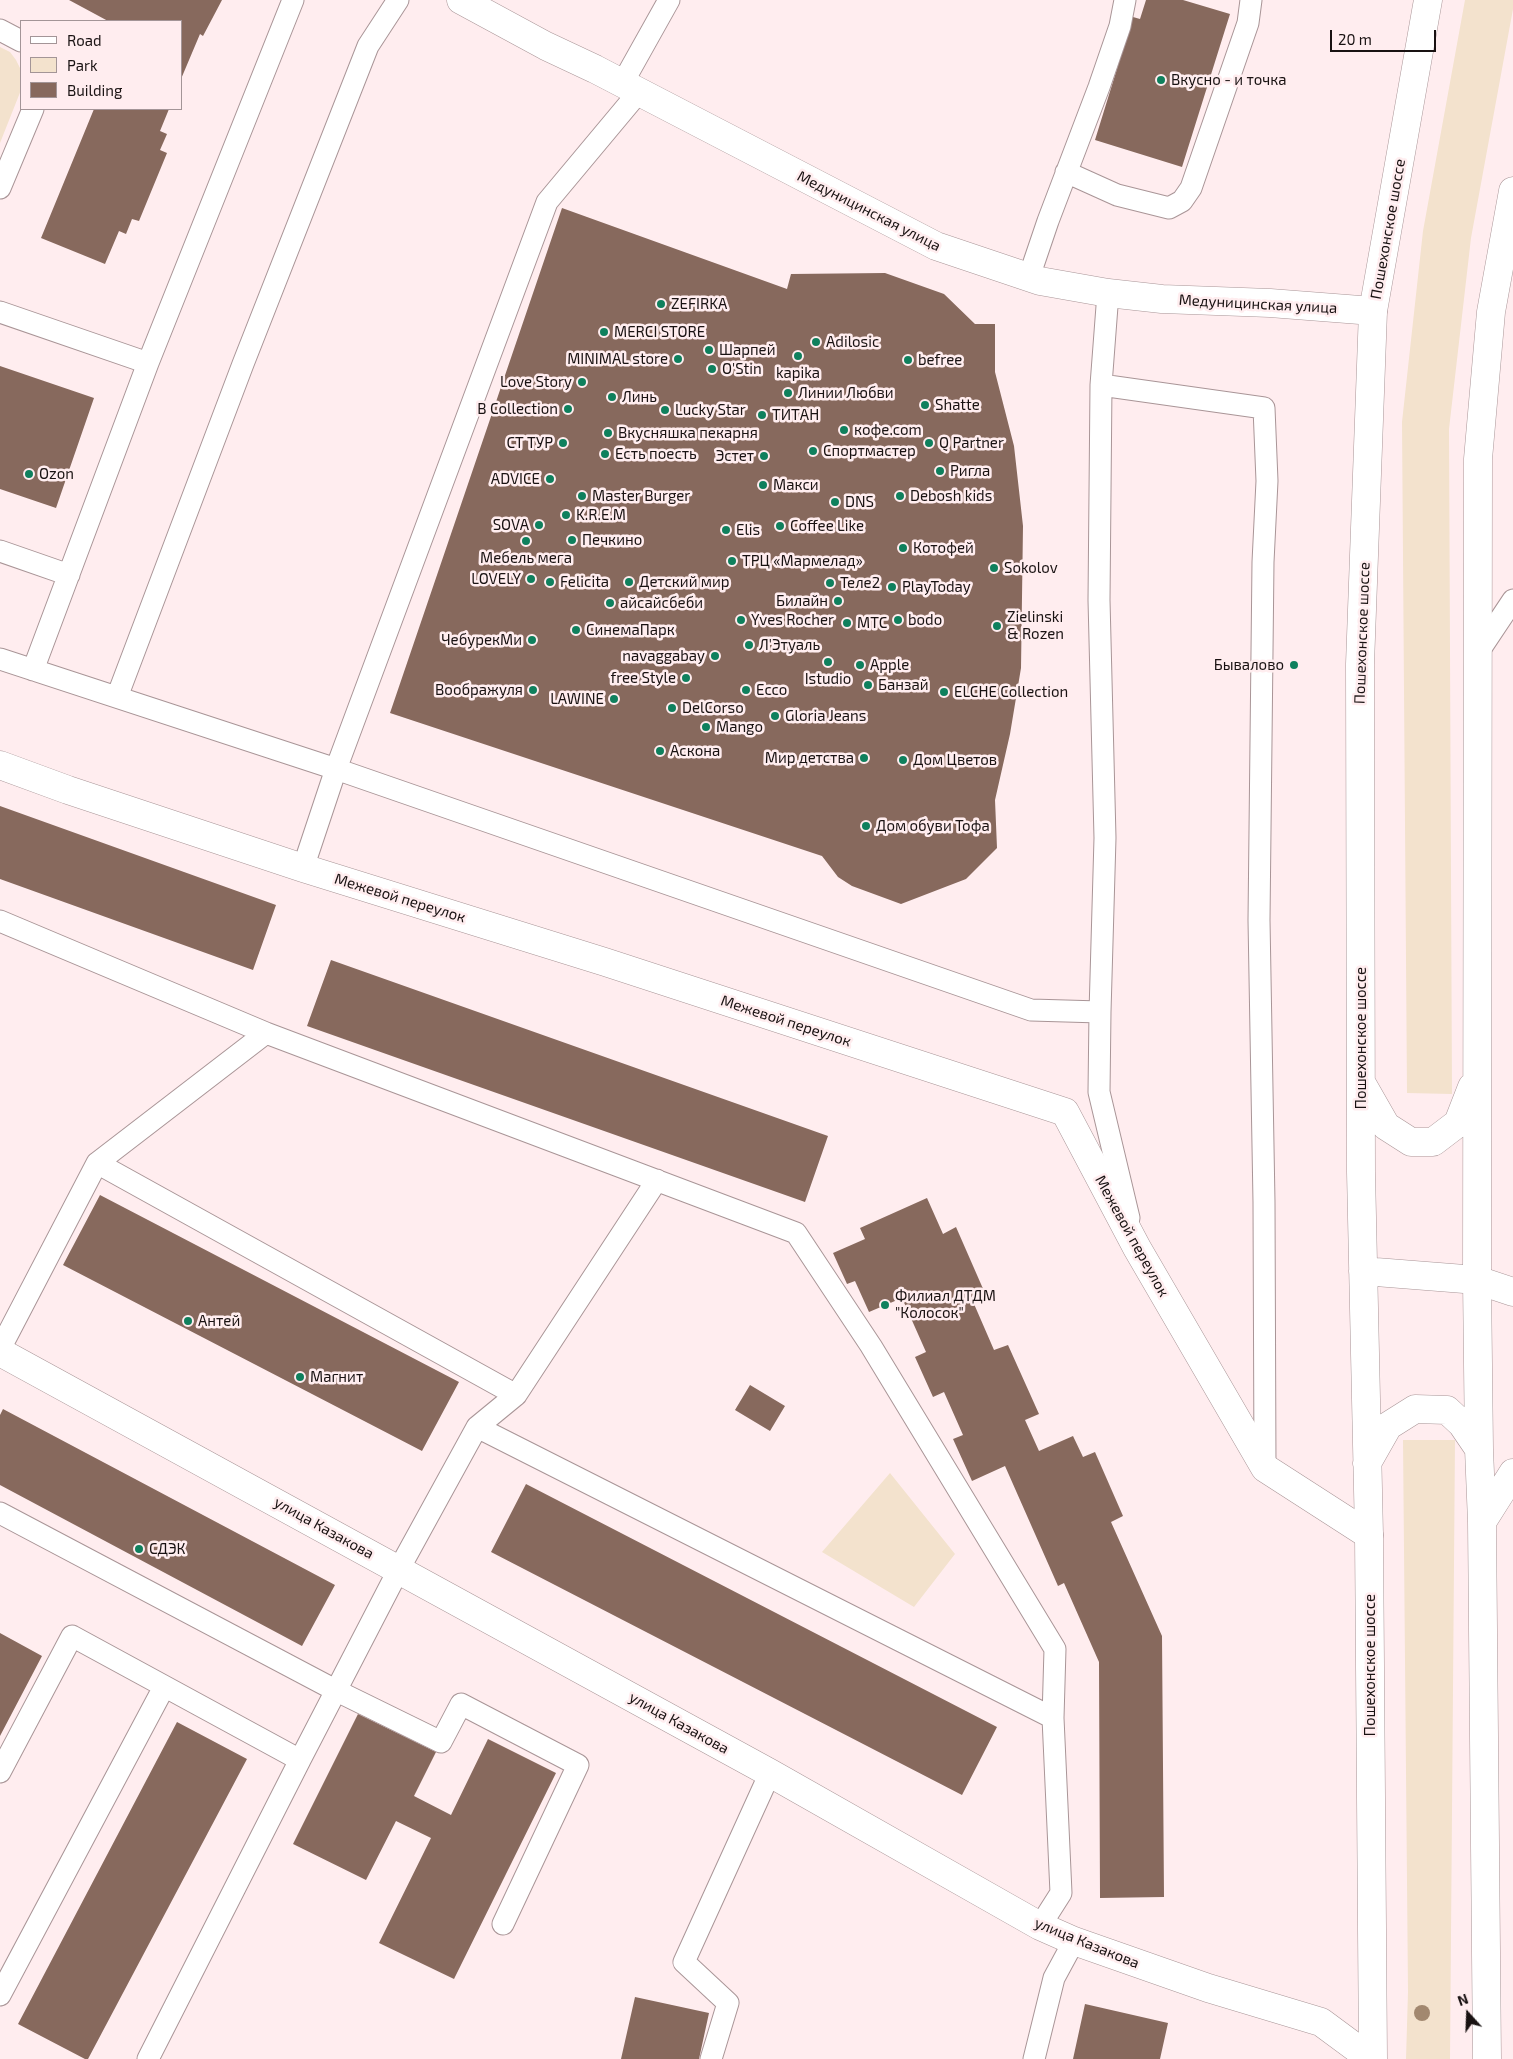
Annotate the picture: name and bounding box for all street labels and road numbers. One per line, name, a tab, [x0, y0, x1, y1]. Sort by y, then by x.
street label: Пошехонское шоссе	[1367, 157, 1409, 301]
street label: Медуницинская улица	[794, 167, 944, 255]
street label: Медуницинская улица	[1178, 291, 1338, 317]
street label: Пошехонское шоссе	[1351, 562, 1373, 704]
street label: Межевой переулок	[332, 870, 468, 926]
street label: Пошехонское шоссе	[1352, 967, 1370, 1109]
street label: Межевой переулок	[719, 991, 853, 1051]
street label: Межевой переулок	[1091, 1172, 1173, 1300]
street label: улица Казакова	[271, 1493, 377, 1563]
street label: Пошехонское шоссе	[1361, 1594, 1379, 1736]
street label: улица Казакова	[626, 1688, 732, 1758]
street label: улица Казакова	[1032, 1914, 1142, 1972]

